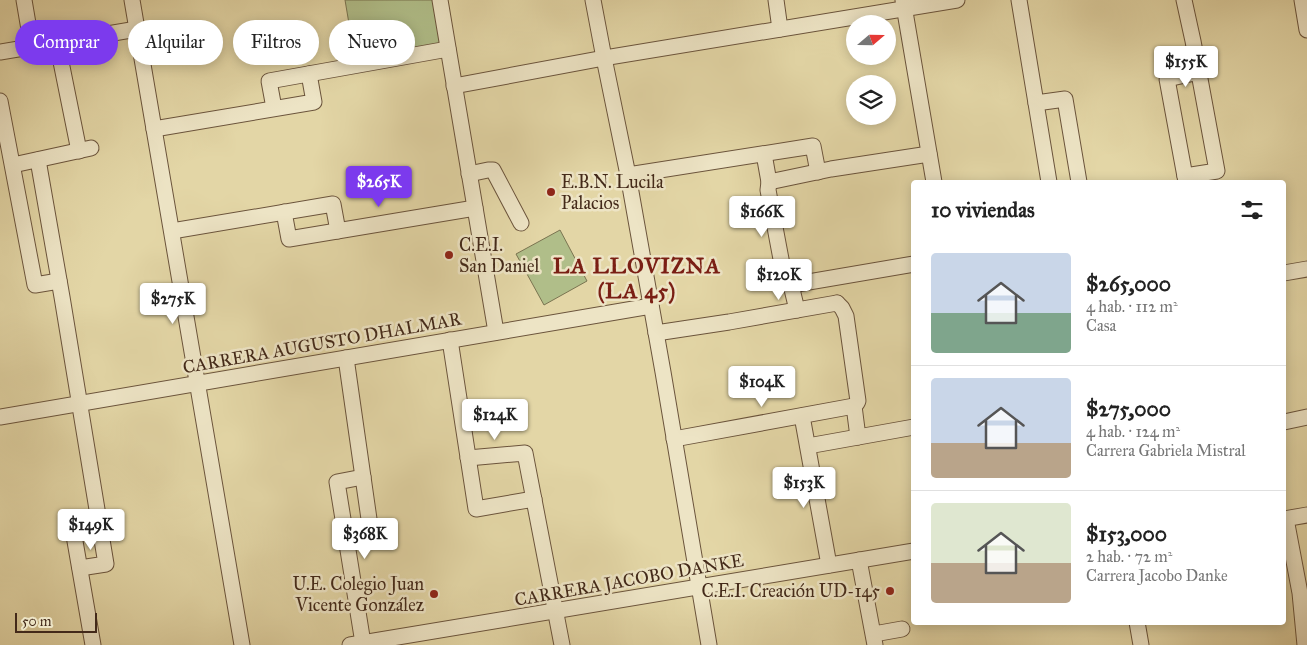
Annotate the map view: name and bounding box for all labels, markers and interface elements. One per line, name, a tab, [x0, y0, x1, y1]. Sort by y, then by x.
north arrow	[846, 15, 896, 65]
map controls	[846, 15, 896, 125]
chip: Comprar	[15, 20, 118, 65]
chip: Alquilar	[128, 20, 223, 65]
chip: Filtros	[233, 20, 319, 65]
chip: Nuevo	[329, 20, 415, 65]
pin: $155K	[1151, 46, 1221, 88]
text: $155K	[1165, 52, 1207, 71]
button: layers	[846, 75, 896, 125]
pin: $265K	[344, 166, 414, 208]
place label: E.B.N. Lucila Palacios	[561, 171, 664, 214]
text: $265K	[357, 172, 401, 191]
marker: E.B.N. Lucila Palacios	[545, 186, 557, 198]
pin: $166K	[727, 196, 797, 238]
icon: filters	[1238, 196, 1266, 224]
text: 10 viviendas	[931, 197, 1035, 223]
text: $166K	[740, 202, 784, 221]
place label: C.E.I. San Daniel	[459, 234, 539, 277]
marker: C.E.I. San Daniel	[443, 249, 455, 261]
district label: LA LLOVIZNA (LA 45)	[553, 252, 721, 304]
pin: $120K	[744, 258, 814, 301]
text: $120K	[757, 265, 801, 284]
text: $265,000	[1086, 271, 1171, 297]
icon: home	[971, 273, 1031, 333]
pin: $275K	[138, 282, 208, 325]
text: $275K	[151, 289, 195, 308]
text: 4 hab. · 112 m²	[1086, 297, 1178, 316]
street label: CARRERA AUGUSTO DHALMAR	[181, 307, 464, 378]
text: Casa	[1086, 316, 1116, 335]
pin: $104K	[727, 366, 797, 408]
text: $104K	[739, 372, 785, 391]
text: $275,000	[1086, 396, 1171, 422]
pin: $124K	[460, 398, 530, 441]
icon: home	[971, 398, 1031, 458]
text: $124K	[473, 405, 517, 424]
text: 4 hab. · 124 m²	[1086, 422, 1180, 441]
text: Carrera Gabriela Mistral	[1086, 441, 1246, 460]
pin: $153K	[769, 466, 839, 509]
text: $153K	[784, 473, 825, 492]
pin: $149K	[56, 508, 126, 551]
text: $149K	[69, 515, 113, 534]
pin: $368K	[330, 518, 400, 560]
text: $153,000	[1086, 521, 1167, 547]
icon: home	[971, 523, 1031, 583]
text: $368K	[343, 524, 387, 543]
text: 2 hab. · 72 m²	[1086, 547, 1172, 566]
street label: CARRERA JACOBO DANKE	[513, 549, 746, 612]
text: Carrera Jacobo Danke	[1086, 566, 1228, 585]
place label: U.E. Colegio Juan Vicente González	[292, 573, 424, 616]
place label: C.E.I. Creación UD-145	[701, 580, 881, 602]
marker: C.E.I. Creación UD-145	[884, 585, 896, 597]
marker: U.E. Colegio Juan Vicente González	[428, 588, 440, 600]
scale bar	[15, 610, 98, 633]
text: 50 m	[22, 613, 51, 630]

